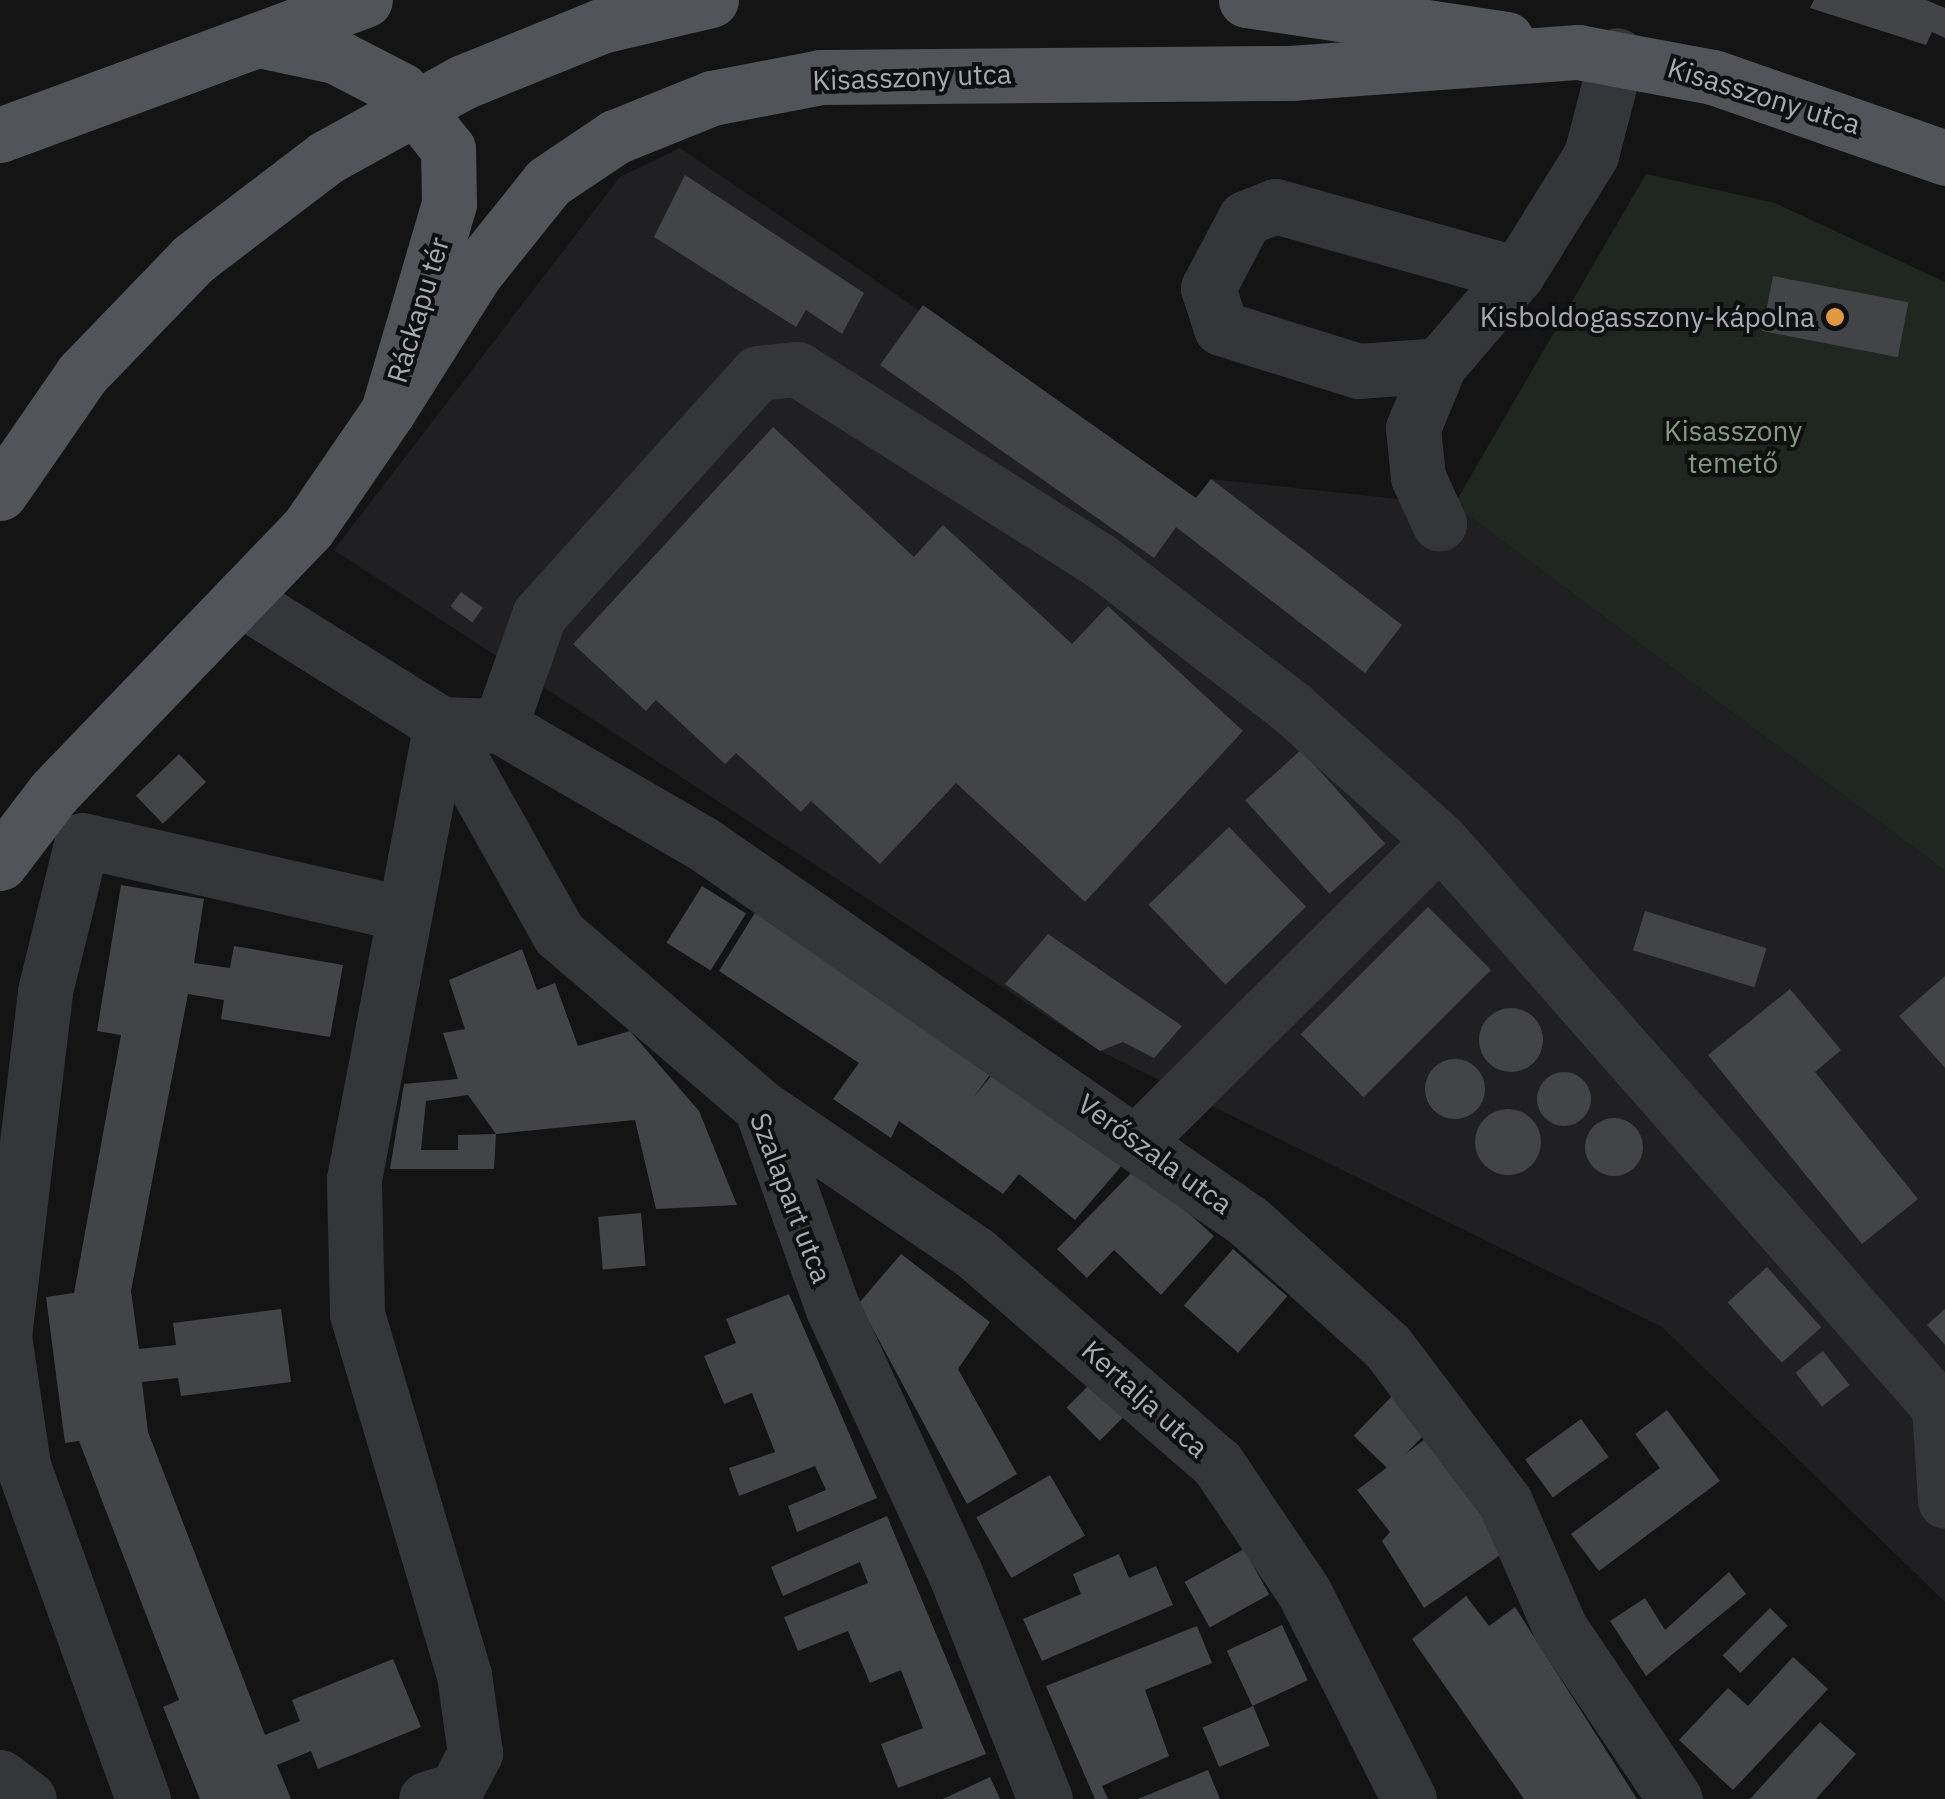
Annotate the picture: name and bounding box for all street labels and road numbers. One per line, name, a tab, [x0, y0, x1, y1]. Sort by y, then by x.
street label: Kisasszony utca	[1664, 51, 1864, 141]
street label: Kisasszony utca	[812, 57, 1012, 97]
street label: Ráckapu tér	[380, 233, 456, 387]
street label: Verőszala utca	[1071, 1087, 1239, 1221]
street label: Szalapart utca	[743, 1108, 839, 1288]
street label: Kertalja utca	[1075, 1334, 1215, 1464]

